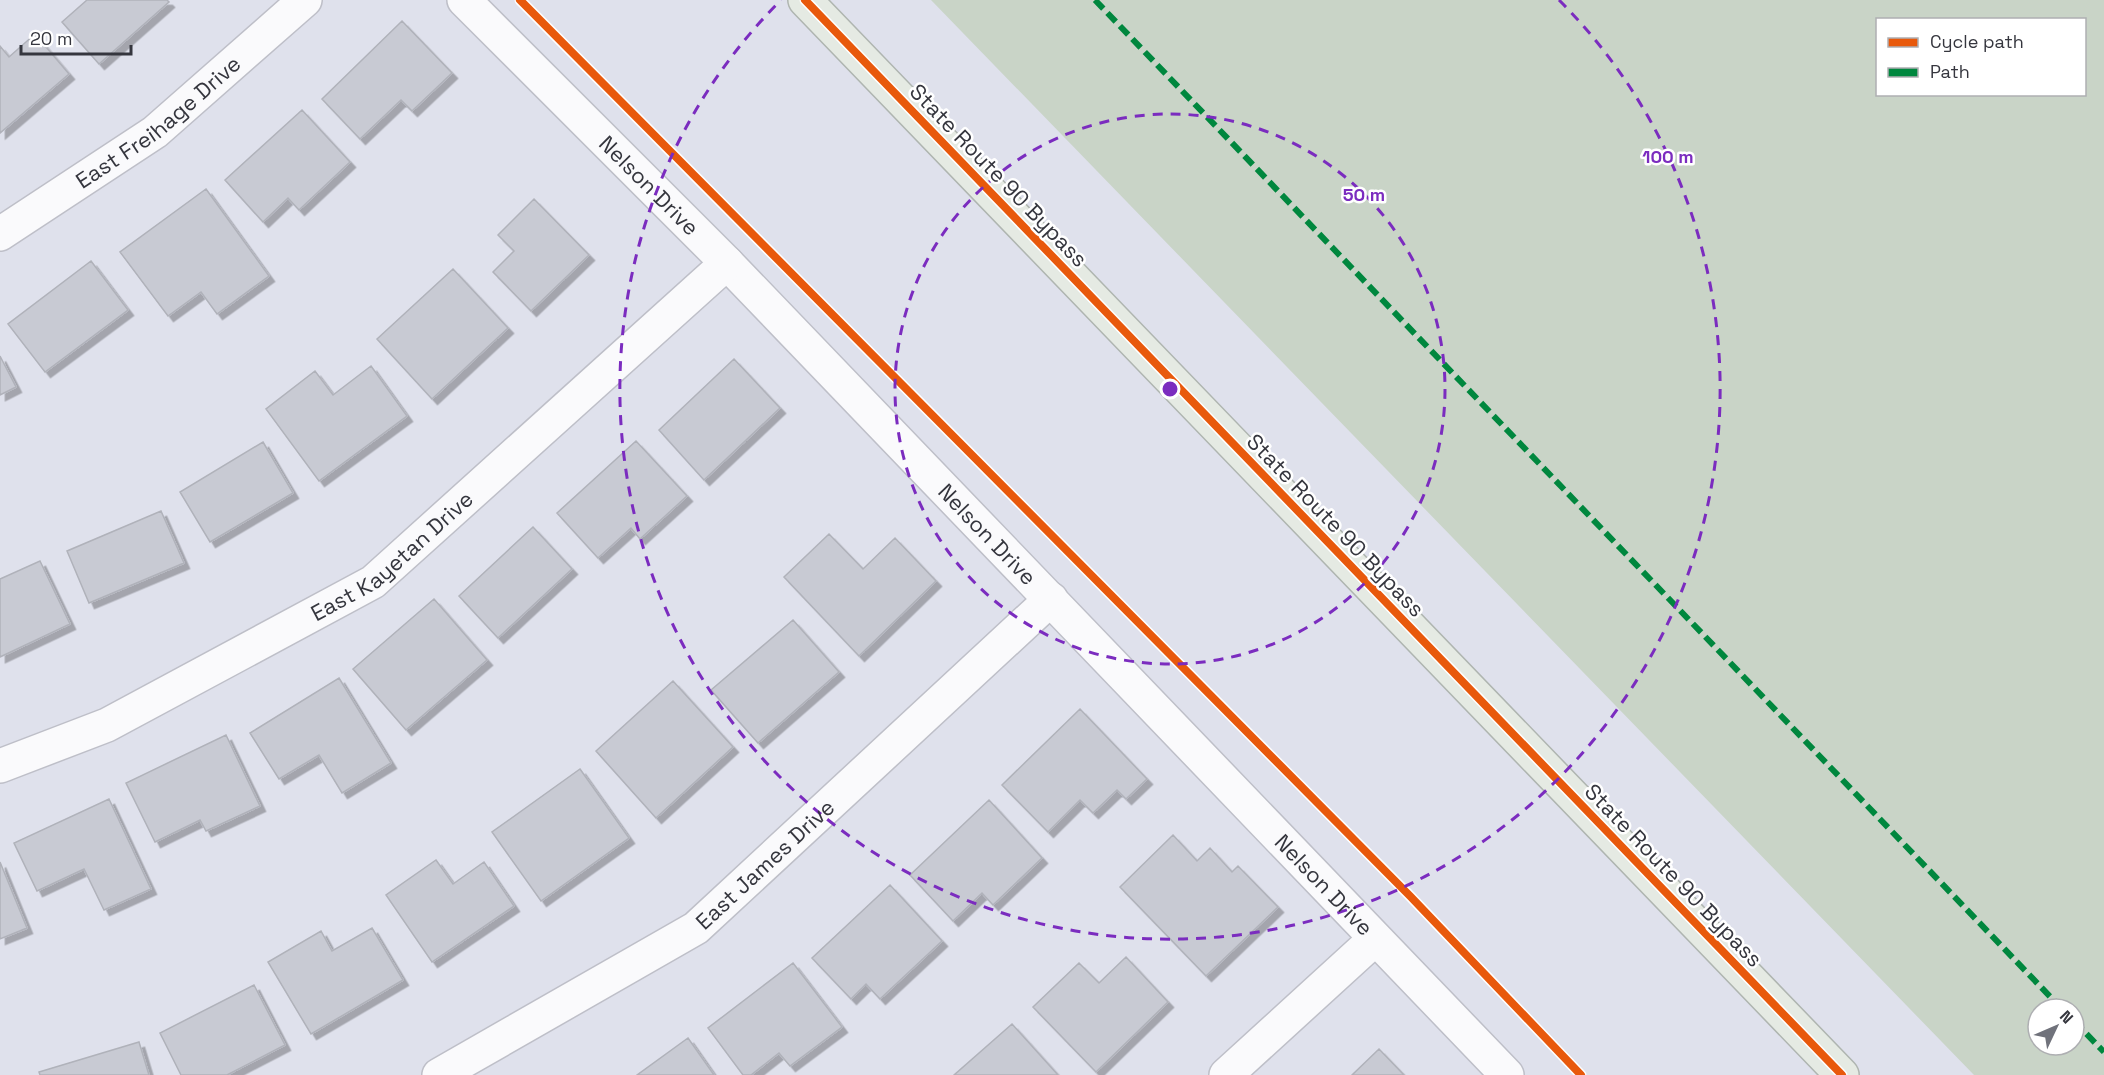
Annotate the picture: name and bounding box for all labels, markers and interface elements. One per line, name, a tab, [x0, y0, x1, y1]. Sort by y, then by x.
scale bar	[21, 18, 130, 56]
legend	[1876, 18, 2086, 96]
text: 20 m	[30, 27, 73, 50]
text: Cycle path	[1930, 30, 2024, 53]
street label: East Freihage Drive	[70, 49, 246, 194]
text: Path	[1930, 60, 1970, 83]
street label: State Route 90 Bypass	[904, 77, 1094, 273]
street label: Nelson Drive	[593, 129, 705, 241]
text: 100 m	[1642, 145, 1694, 168]
text: 50 m	[1343, 183, 1385, 206]
centre of rings	[1160, 379, 1180, 399]
street label: State Route 90 Bypass	[1241, 427, 1431, 623]
street label: Nelson Drive	[932, 478, 1043, 591]
street label: East Kayetan Drive	[306, 485, 479, 627]
street label: State Route 90 Bypass	[1579, 777, 1769, 973]
street label: East James Drive	[690, 793, 840, 935]
street label: Nelson Drive	[1269, 828, 1379, 941]
north arrow	[2026, 997, 2086, 1057]
text: N	[2055, 1006, 2078, 1028]

